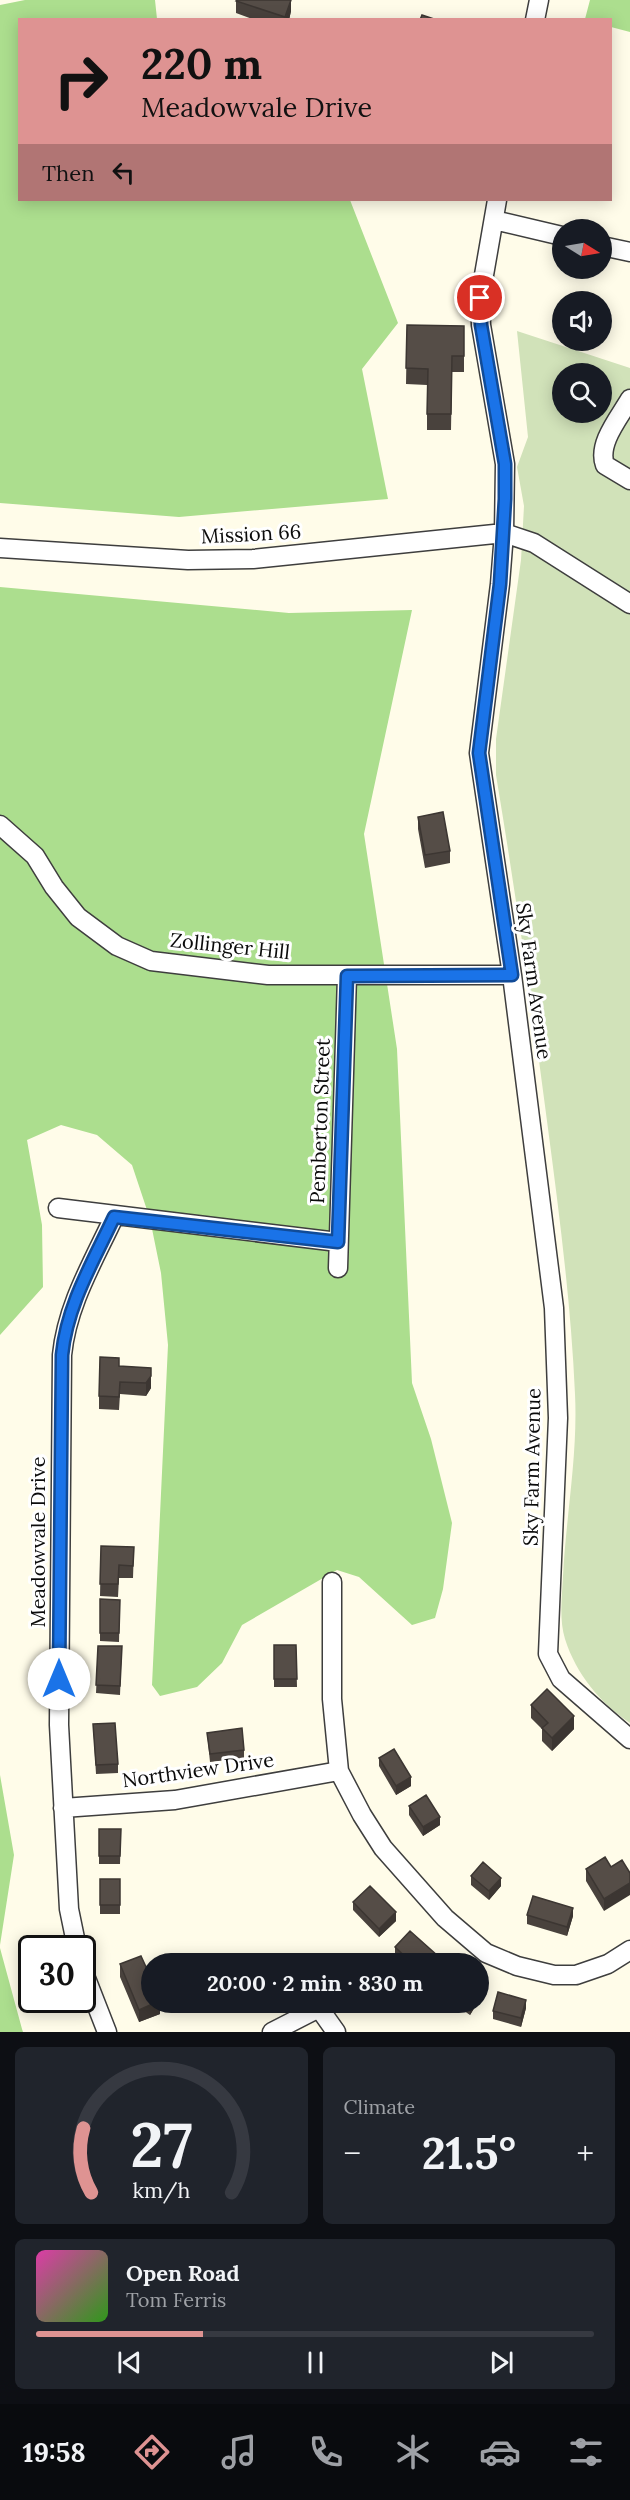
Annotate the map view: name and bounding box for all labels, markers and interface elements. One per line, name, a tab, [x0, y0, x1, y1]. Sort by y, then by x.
text: 220 m	[141, 37, 262, 91]
icon: right	[42, 42, 120, 120]
text: Meadowvale Drive	[141, 90, 372, 124]
icon: left	[107, 156, 140, 189]
text: Then	[42, 159, 95, 187]
north arrow	[552, 219, 612, 279]
map controls	[552, 219, 612, 423]
pin	[454, 272, 505, 323]
icon: arrive	[463, 281, 496, 314]
button: sound	[552, 291, 612, 351]
button: search	[552, 363, 612, 423]
street label: Mission 66	[200, 518, 302, 549]
street label: Sky Farm Avenue	[511, 901, 558, 1061]
street label: Zollinger Hill	[169, 927, 291, 964]
street label: Pemberton Street	[304, 1038, 335, 1204]
street label: Sky Farm Avenue	[518, 1388, 545, 1546]
street label: Meadowvale Drive	[25, 1456, 50, 1628]
position arrow	[27, 1647, 91, 1711]
street label: Northview Drive	[120, 1746, 276, 1793]
speed limit sign: 30	[18, 1935, 96, 2013]
text: 20:00 · 2 min · 830 m	[207, 1969, 423, 1997]
text: Climate	[344, 2094, 415, 2119]
text: 27	[130, 2104, 193, 2184]
text: 21.5°	[422, 2124, 516, 2181]
text: −	[344, 2132, 361, 2174]
text: +	[576, 2132, 594, 2174]
text: km/h	[132, 2176, 190, 2204]
text: Open Road	[126, 2259, 240, 2287]
text: Tom Ferris	[126, 2287, 226, 2312]
icon: previous	[113, 2346, 146, 2379]
icon: pause	[299, 2346, 332, 2379]
icon: next	[485, 2346, 518, 2379]
icon: directions	[131, 2431, 173, 2473]
icon: music	[218, 2431, 260, 2473]
icon: phone	[305, 2431, 347, 2473]
icon: climate	[392, 2431, 434, 2473]
icon: car	[479, 2431, 521, 2473]
icon: filters	[565, 2431, 607, 2473]
text: 19:58	[22, 2435, 86, 2469]

